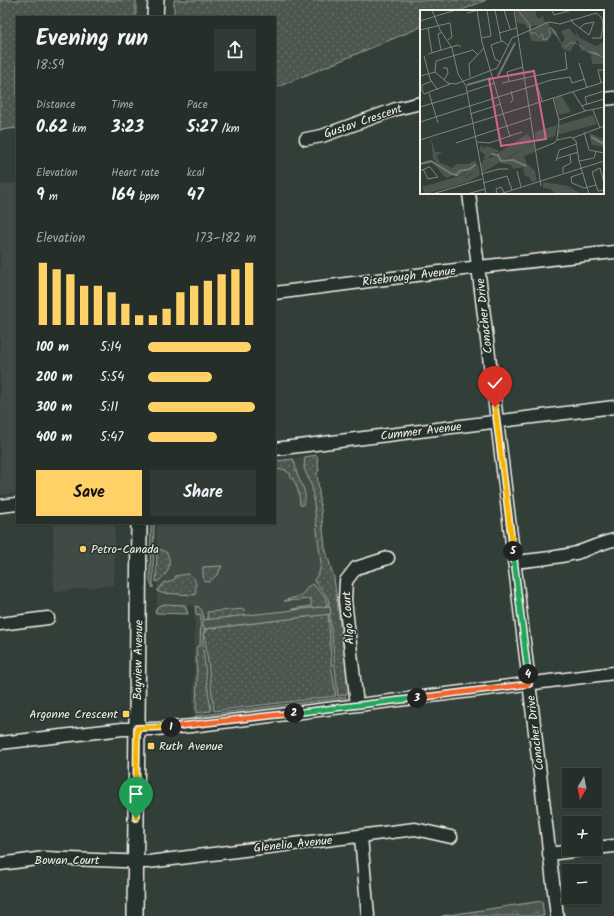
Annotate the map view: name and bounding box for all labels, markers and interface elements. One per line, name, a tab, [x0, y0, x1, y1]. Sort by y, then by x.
inset map	[420, 10, 604, 194]
text: Evening run	[36, 22, 148, 57]
button: share	[214, 29, 256, 71]
text: 18:59	[36, 55, 64, 76]
text: Distance	[36, 96, 76, 114]
text: Time	[111, 96, 134, 114]
text: Pace	[187, 96, 208, 114]
street label: Gustav Crescent	[321, 99, 405, 144]
text: 0.62	[36, 114, 68, 141]
text: 3:23	[111, 114, 144, 141]
text: 5:27	[187, 114, 217, 141]
text: km	[68, 120, 86, 138]
text: /km	[217, 120, 240, 138]
text: Elevation	[36, 164, 78, 182]
text: Heart rate	[111, 164, 159, 182]
text: kcal	[187, 164, 205, 182]
text: 9	[36, 182, 45, 209]
text: 164	[111, 182, 135, 209]
text: 47	[187, 182, 204, 209]
text: m	[45, 188, 58, 206]
text: bpm	[135, 188, 159, 206]
text: Elevation	[36, 228, 85, 249]
text: 173–182 m	[196, 228, 256, 249]
street label: Risebrough Avenue	[361, 261, 458, 292]
street label: Conacher Drive	[471, 277, 498, 355]
text: 100 m	[36, 337, 69, 358]
text: 5:14	[100, 337, 121, 358]
pin	[478, 366, 512, 407]
text: 200 m	[36, 367, 73, 388]
text: 5:54	[100, 367, 124, 388]
icon: check	[484, 372, 506, 394]
text: 300 m	[36, 397, 72, 418]
text: 5:11	[100, 397, 118, 418]
street label: Cummer Avenue	[379, 417, 463, 446]
text: 400 m	[36, 427, 72, 448]
text: 5:47	[100, 427, 123, 448]
button: Save	[36, 470, 142, 516]
button: Share	[150, 470, 256, 516]
place label: Petro-Canada	[91, 540, 159, 559]
pin: 5	[503, 541, 523, 561]
text: 5	[510, 542, 516, 560]
marker: Petro-Canada	[78, 544, 88, 554]
street label: Algo Court	[337, 590, 360, 645]
street label: Bayview Avenue	[128, 619, 149, 700]
pin: 4	[518, 664, 538, 684]
text: 4	[525, 665, 531, 683]
pin: 3	[407, 688, 427, 708]
text: 3	[414, 689, 420, 707]
street label: Conacher Drive	[521, 694, 550, 772]
pin: 2	[284, 703, 304, 723]
text: 2	[291, 704, 297, 722]
place label: Argonne Crescent	[29, 705, 118, 724]
marker: Argonne Crescent	[121, 709, 131, 719]
pin: 1	[161, 717, 181, 737]
text: 1	[169, 718, 173, 736]
place label: Ruth Avenue	[159, 737, 224, 756]
marker: Ruth Avenue	[146, 741, 156, 751]
north arrow	[562, 768, 602, 808]
map controls	[562, 768, 602, 904]
pin	[119, 777, 153, 818]
icon: arrive	[125, 783, 147, 805]
button: +	[562, 816, 602, 856]
street label: Glenelia Avenue	[253, 831, 334, 858]
street label: Bowan Court	[34, 851, 100, 870]
button: −	[562, 864, 602, 904]

